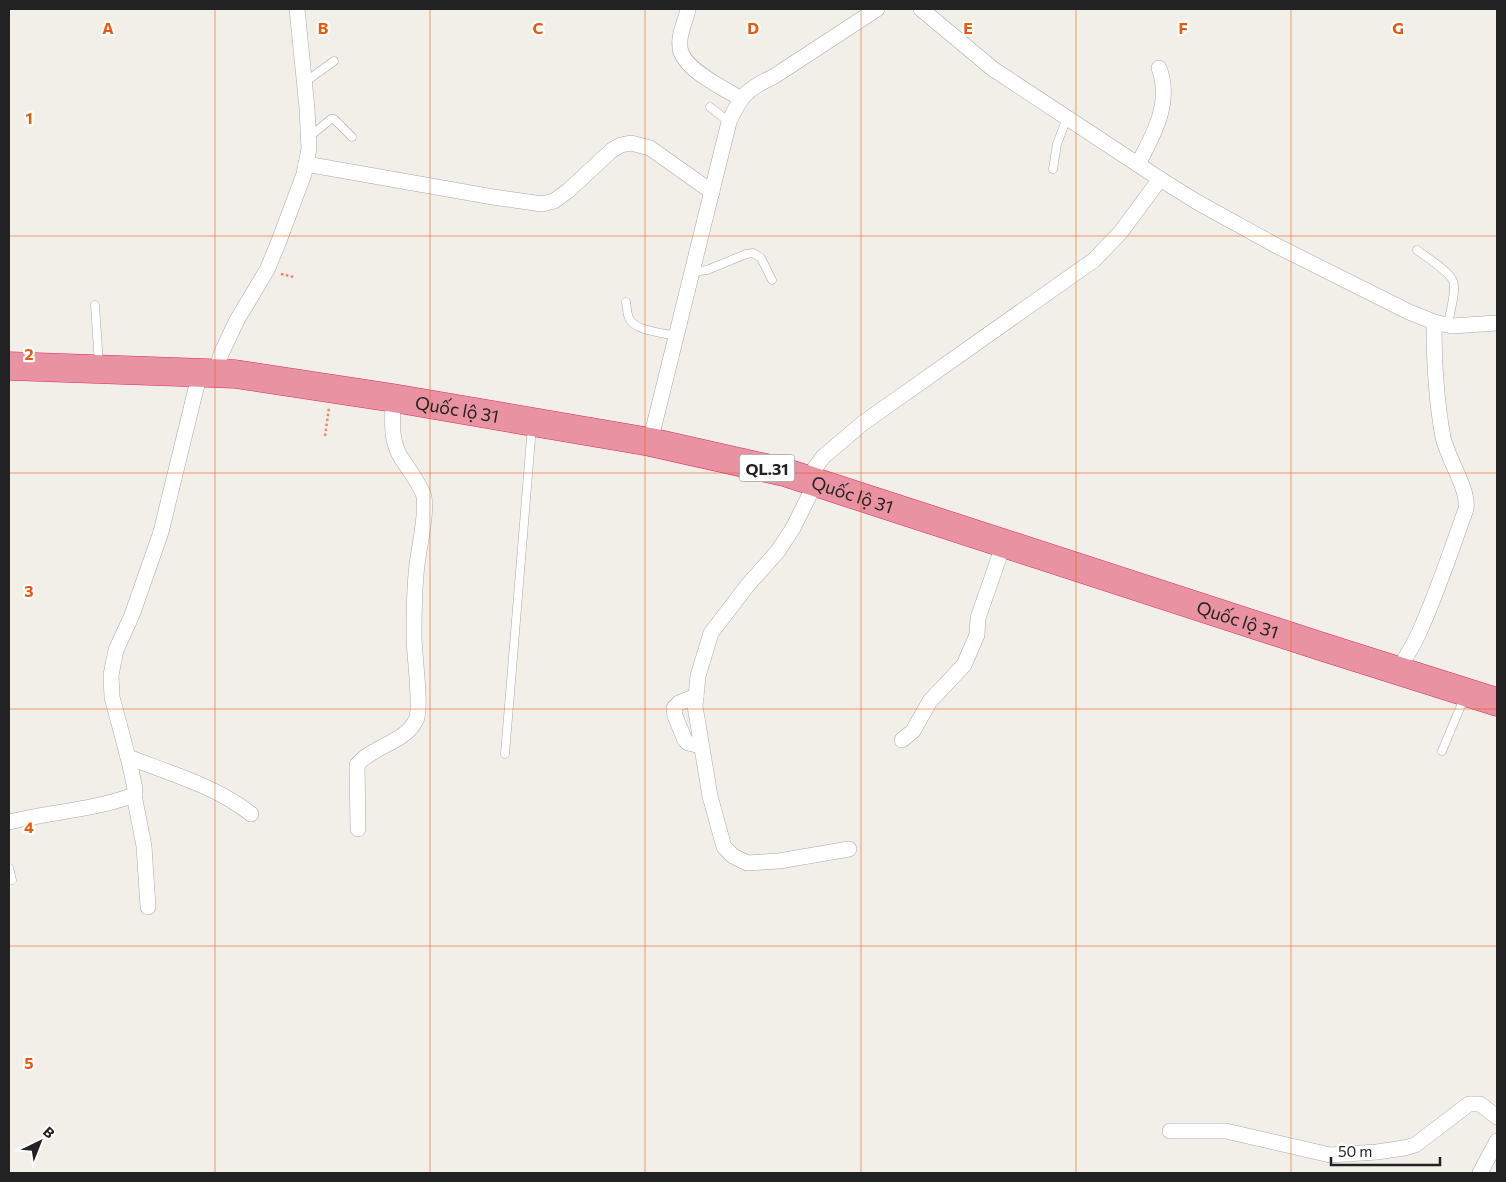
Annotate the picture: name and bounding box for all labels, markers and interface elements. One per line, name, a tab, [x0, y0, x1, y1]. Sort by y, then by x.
text: A	[102, 18, 114, 37]
text: B	[318, 18, 329, 37]
text: C	[533, 18, 544, 37]
text: D	[747, 18, 759, 37]
text: E	[963, 18, 973, 37]
text: F	[1178, 18, 1188, 37]
text: G	[1392, 18, 1404, 37]
text: 1	[25, 108, 33, 127]
text: 2	[24, 344, 34, 363]
street label: Quốc lộ 31	[414, 391, 501, 427]
road number: QL.31	[740, 454, 794, 482]
street label: Quốc lộ 31	[809, 471, 896, 518]
text: 3	[24, 581, 34, 600]
street label: Quốc lộ 31	[1194, 596, 1281, 643]
text: 4	[24, 817, 34, 836]
text: 5	[24, 1053, 34, 1072]
north arrow	[15, 1117, 65, 1167]
text: B	[40, 1123, 58, 1142]
scale bar	[1331, 1134, 1440, 1166]
text: 50 m	[1338, 1142, 1372, 1160]

